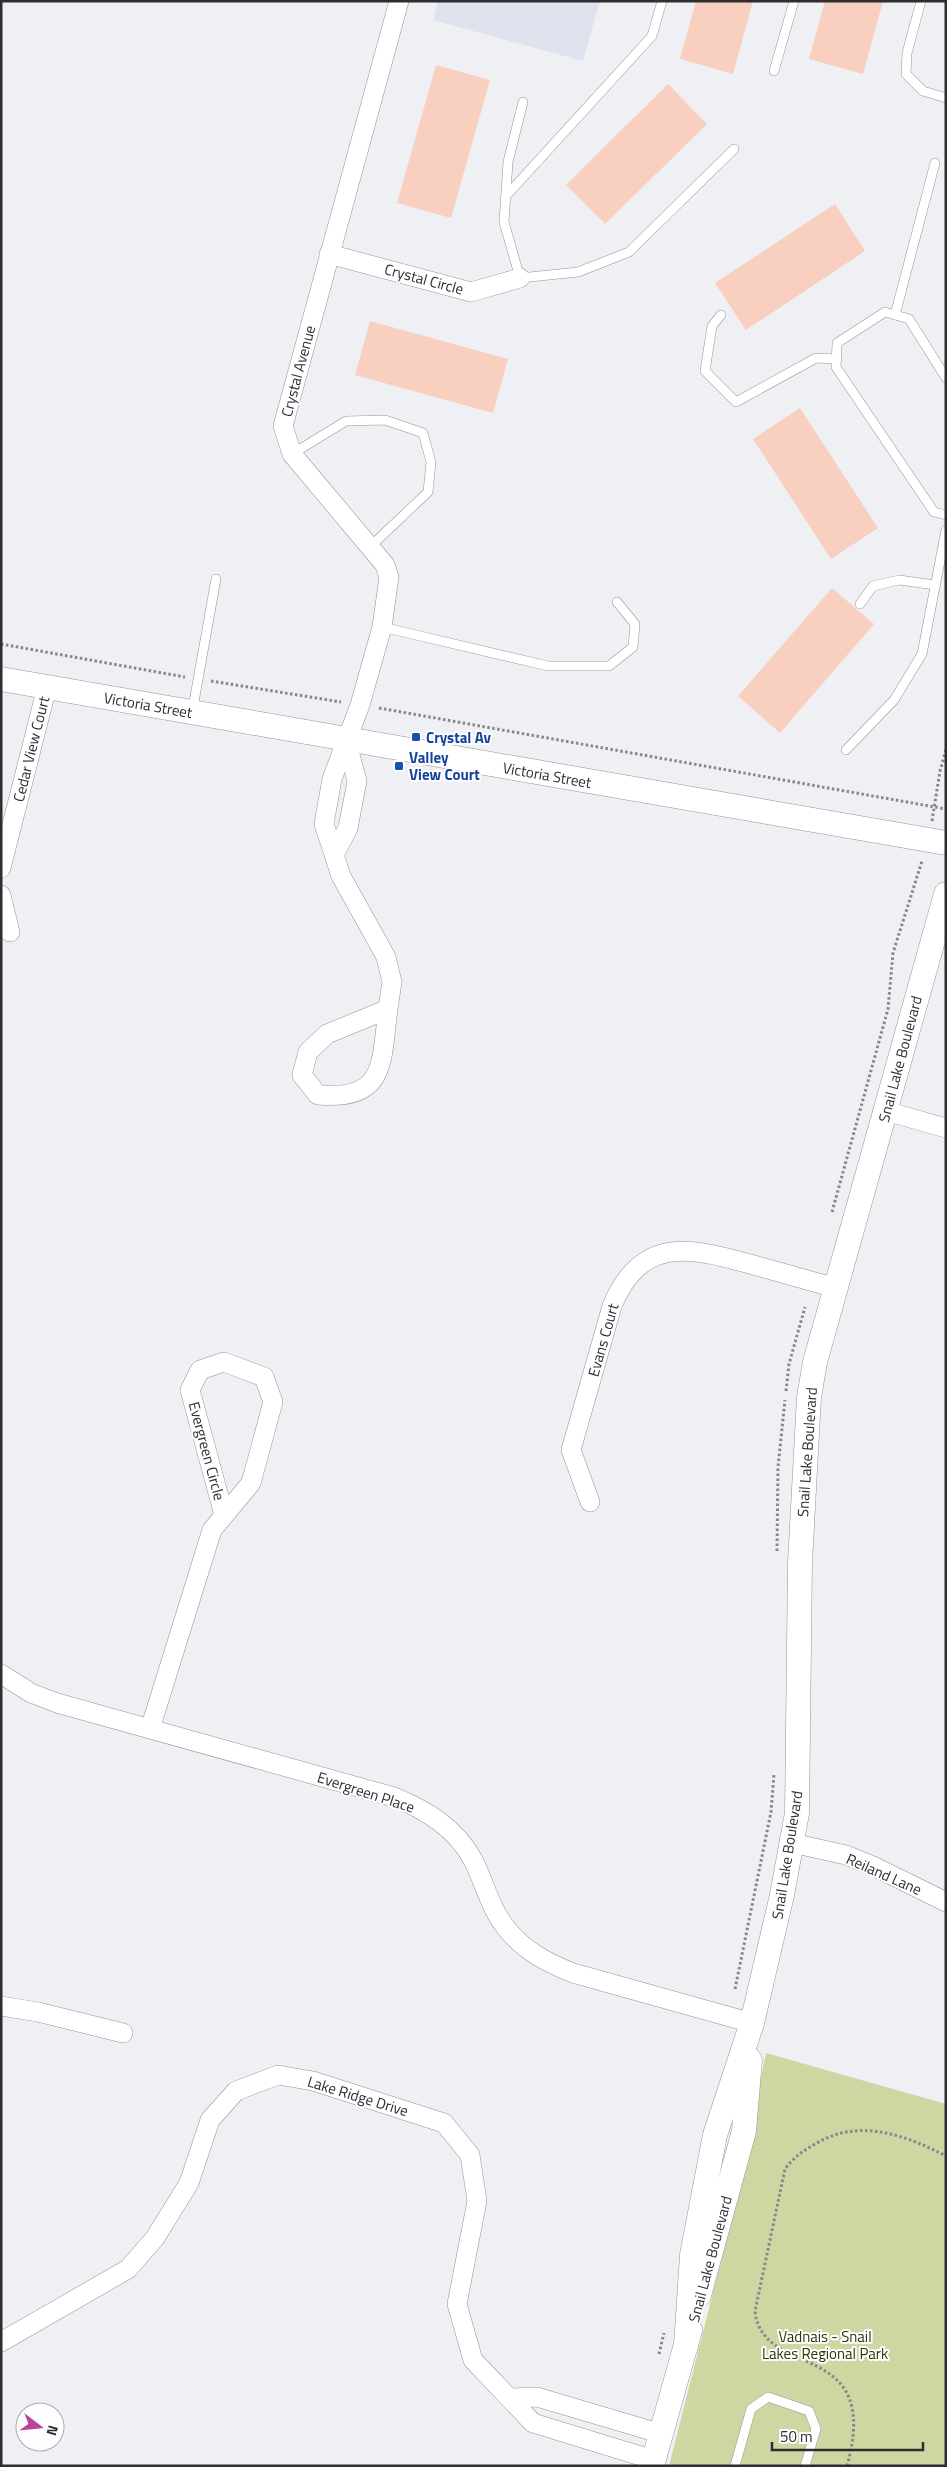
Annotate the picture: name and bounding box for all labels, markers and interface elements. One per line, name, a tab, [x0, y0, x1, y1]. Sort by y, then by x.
street label: Crystal Circle	[382, 257, 466, 301]
street label: Crystal Avenue	[275, 323, 321, 419]
street label: Victoria Street	[102, 686, 195, 724]
street label: Cedar View Court	[7, 693, 55, 804]
place label: Crystal Av	[426, 726, 491, 749]
marker: Crystal Av	[410, 731, 422, 743]
place label: Valley View Court	[409, 746, 480, 786]
street label: Victoria Street	[501, 756, 594, 794]
marker: Valley View Court	[393, 760, 405, 772]
street label: Snail Lake Boulevard	[872, 993, 928, 1125]
street label: Evans Court	[582, 1300, 625, 1379]
street label: Snail Lake Boulevard	[791, 1386, 823, 1518]
street label: Evergreen Circle	[183, 1399, 231, 1503]
street label: Evergreen Place	[314, 1765, 418, 1819]
street label: Snail Lake Boulevard	[765, 1789, 809, 1921]
street label: Reiland Lane	[843, 1847, 925, 1901]
street label: Lake Ridge Drive	[305, 2070, 411, 2122]
street label: Snail Lake Boulevard	[682, 2193, 738, 2325]
park label: Vadnais - Snail Lakes Regional Park	[762, 2325, 888, 2365]
north arrow	[15, 2402, 65, 2452]
scale bar	[772, 2420, 923, 2452]
text: N	[42, 2423, 64, 2438]
text: 50 m	[780, 2425, 813, 2448]

